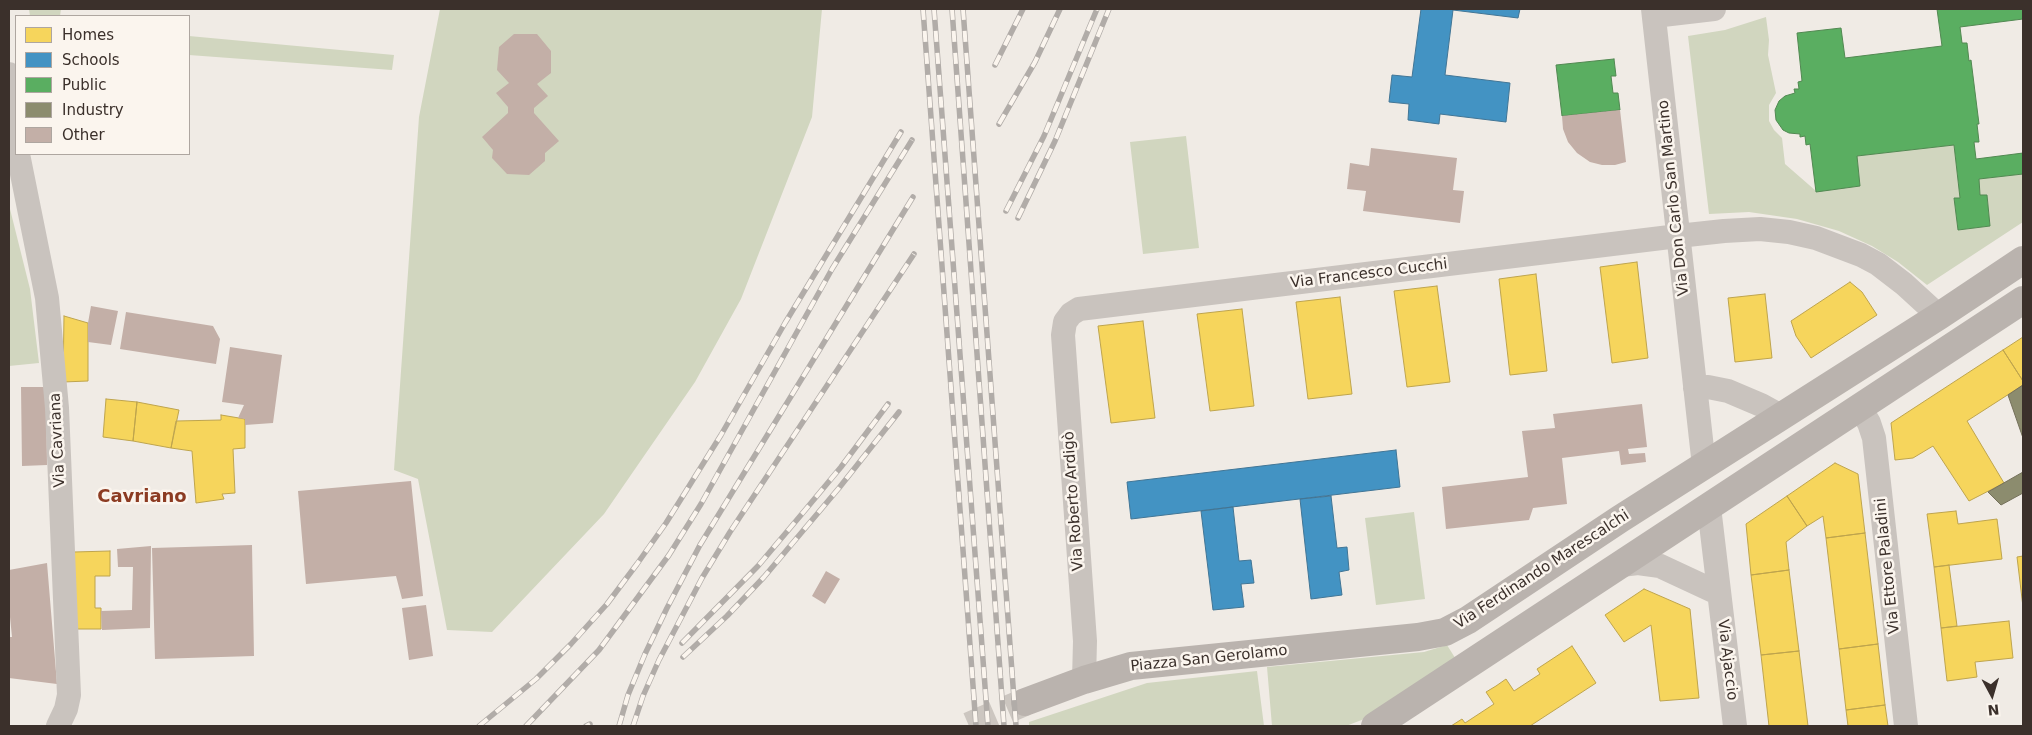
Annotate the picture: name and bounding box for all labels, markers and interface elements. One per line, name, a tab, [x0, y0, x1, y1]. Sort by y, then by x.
legend	[15, 15, 190, 155]
text: Homes	[62, 26, 114, 44]
text: Schools	[62, 51, 120, 69]
text: Public	[62, 76, 106, 94]
street label: Via Don Carlo San Martino	[1655, 99, 1693, 297]
text: Industry	[62, 101, 124, 119]
text: Other	[62, 126, 105, 144]
street label: Via Francesco Cucchi	[1289, 255, 1449, 293]
street label: Via Cavriana	[47, 392, 69, 488]
street label: Via Roberto Ardigò	[1060, 430, 1088, 572]
district label: Cavriano	[97, 486, 187, 508]
street label: Via Ettore Paladini	[1872, 497, 1904, 635]
street label: Via Ferdinando Marescalchi	[1451, 507, 1633, 633]
street label: Via Ajaccio	[1713, 618, 1741, 702]
street label: Piazza San Gerolamo	[1130, 642, 1288, 676]
north arrow	[1967, 670, 2017, 720]
text: N	[1987, 701, 2000, 718]

